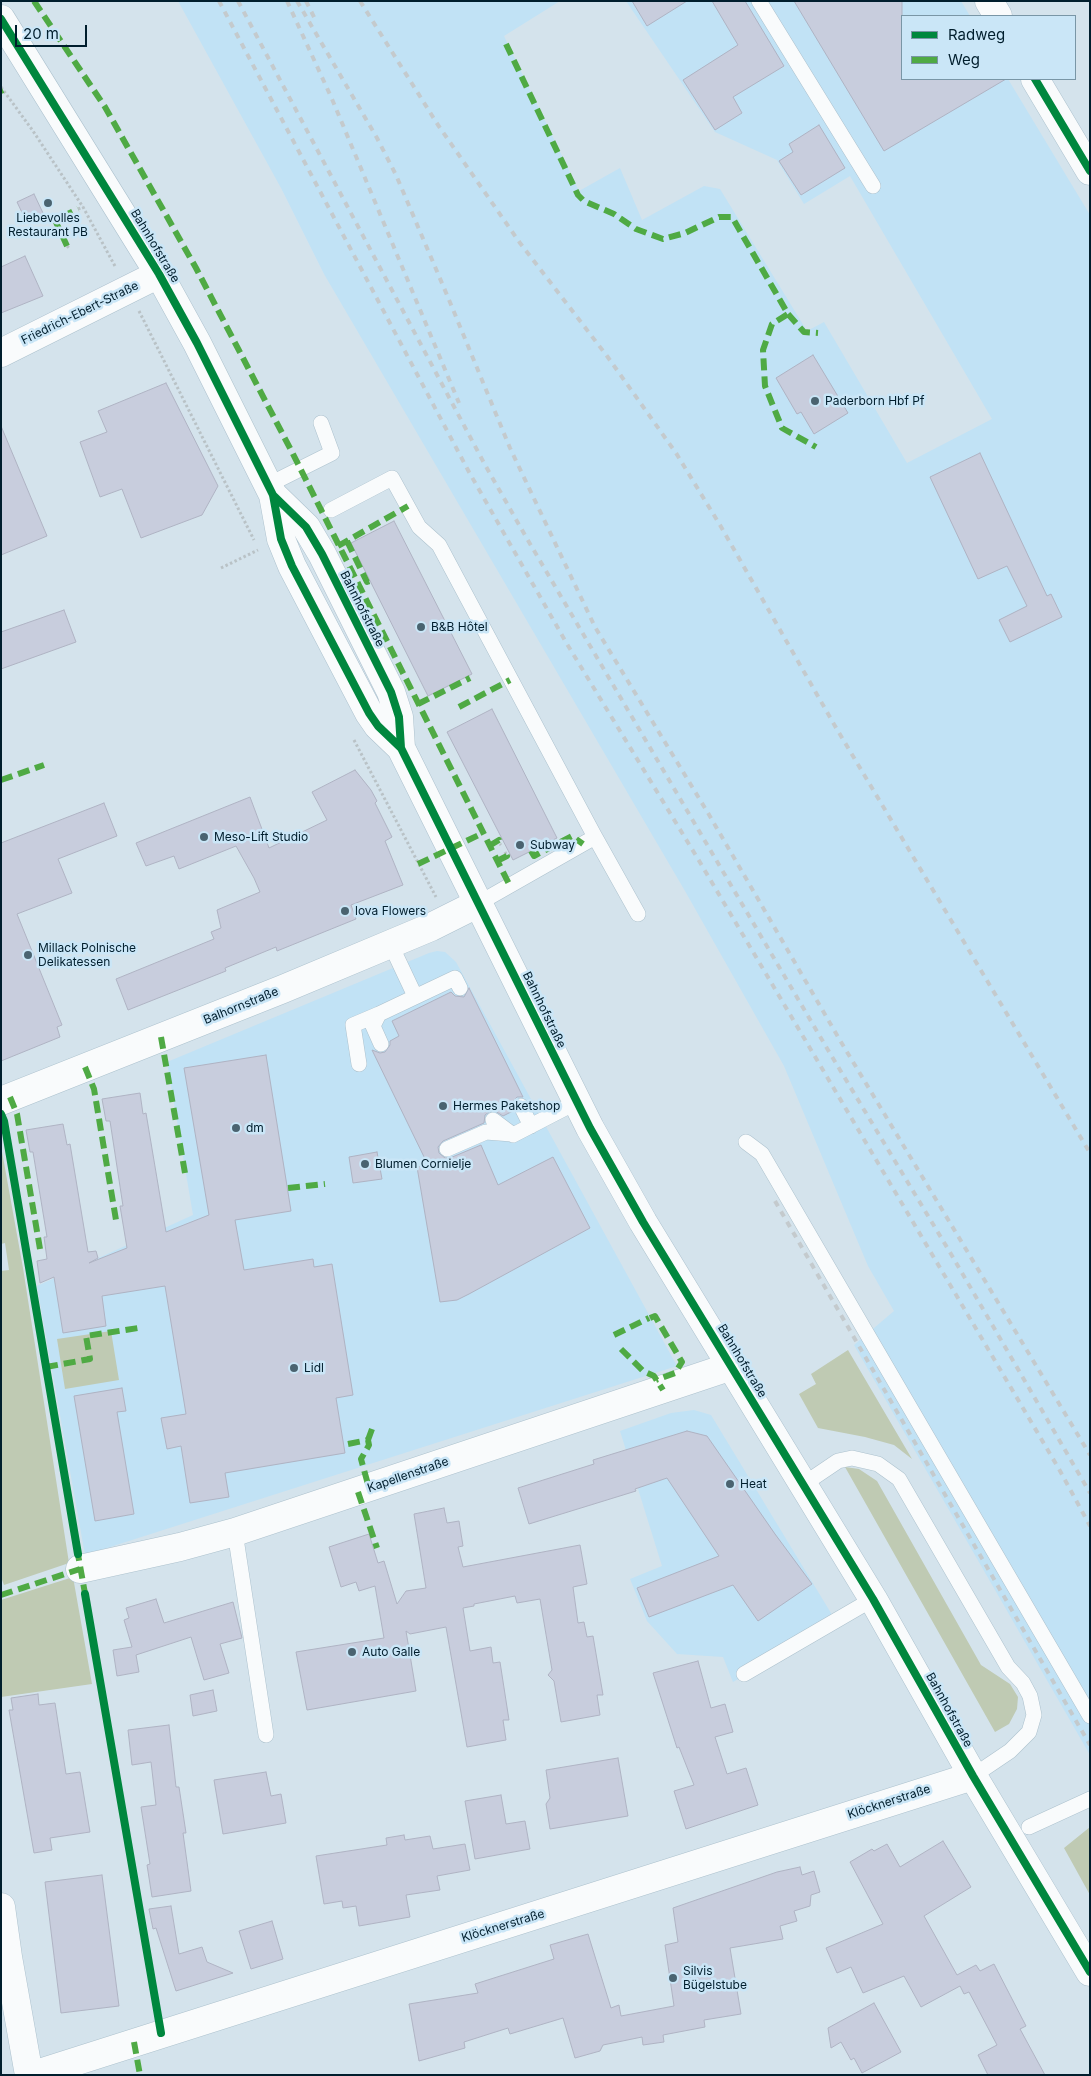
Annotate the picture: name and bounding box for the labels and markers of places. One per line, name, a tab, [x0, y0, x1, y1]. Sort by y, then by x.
marker: Liebevolles Restaurant PB	[42, 197, 54, 209]
place label: Liebevolles Restaurant PB	[8, 211, 88, 239]
place label: Paderborn Hbf Pf	[825, 394, 924, 408]
marker: Paderborn Hbf Pf	[809, 395, 821, 407]
place label: B&B Hôtel	[431, 620, 488, 634]
marker: B&B Hôtel	[415, 621, 427, 633]
place label: Meso-Lift Studio	[214, 830, 308, 844]
marker: Meso-Lift Studio	[198, 831, 210, 843]
place label: Subway	[530, 838, 575, 852]
marker: Subway	[514, 839, 526, 851]
place label: lova Flowers	[355, 904, 426, 918]
marker: lova Flowers	[339, 905, 351, 917]
place label: Millack Polnische Delikatessen	[38, 941, 136, 969]
marker: Millack Polnische Delikatessen	[22, 949, 34, 961]
place label: Hermes Paketshop	[453, 1099, 560, 1113]
marker: Hermes Paketshop	[437, 1100, 449, 1112]
place label: dm	[246, 1121, 264, 1135]
marker: dm	[230, 1122, 242, 1134]
place label: Blumen Cornielje	[375, 1157, 471, 1171]
marker: Blumen Cornielje	[359, 1158, 371, 1170]
place label: Lidl	[304, 1361, 324, 1375]
marker: Lidl	[288, 1362, 300, 1374]
place label: Heat	[740, 1477, 767, 1491]
marker: Heat	[724, 1478, 736, 1490]
place label: Auto Galle	[362, 1645, 420, 1659]
marker: Auto Galle	[346, 1646, 358, 1658]
place label: Silvis Bügelstube	[683, 1964, 747, 1992]
marker: Silvis Bügelstube	[667, 1972, 679, 1984]

